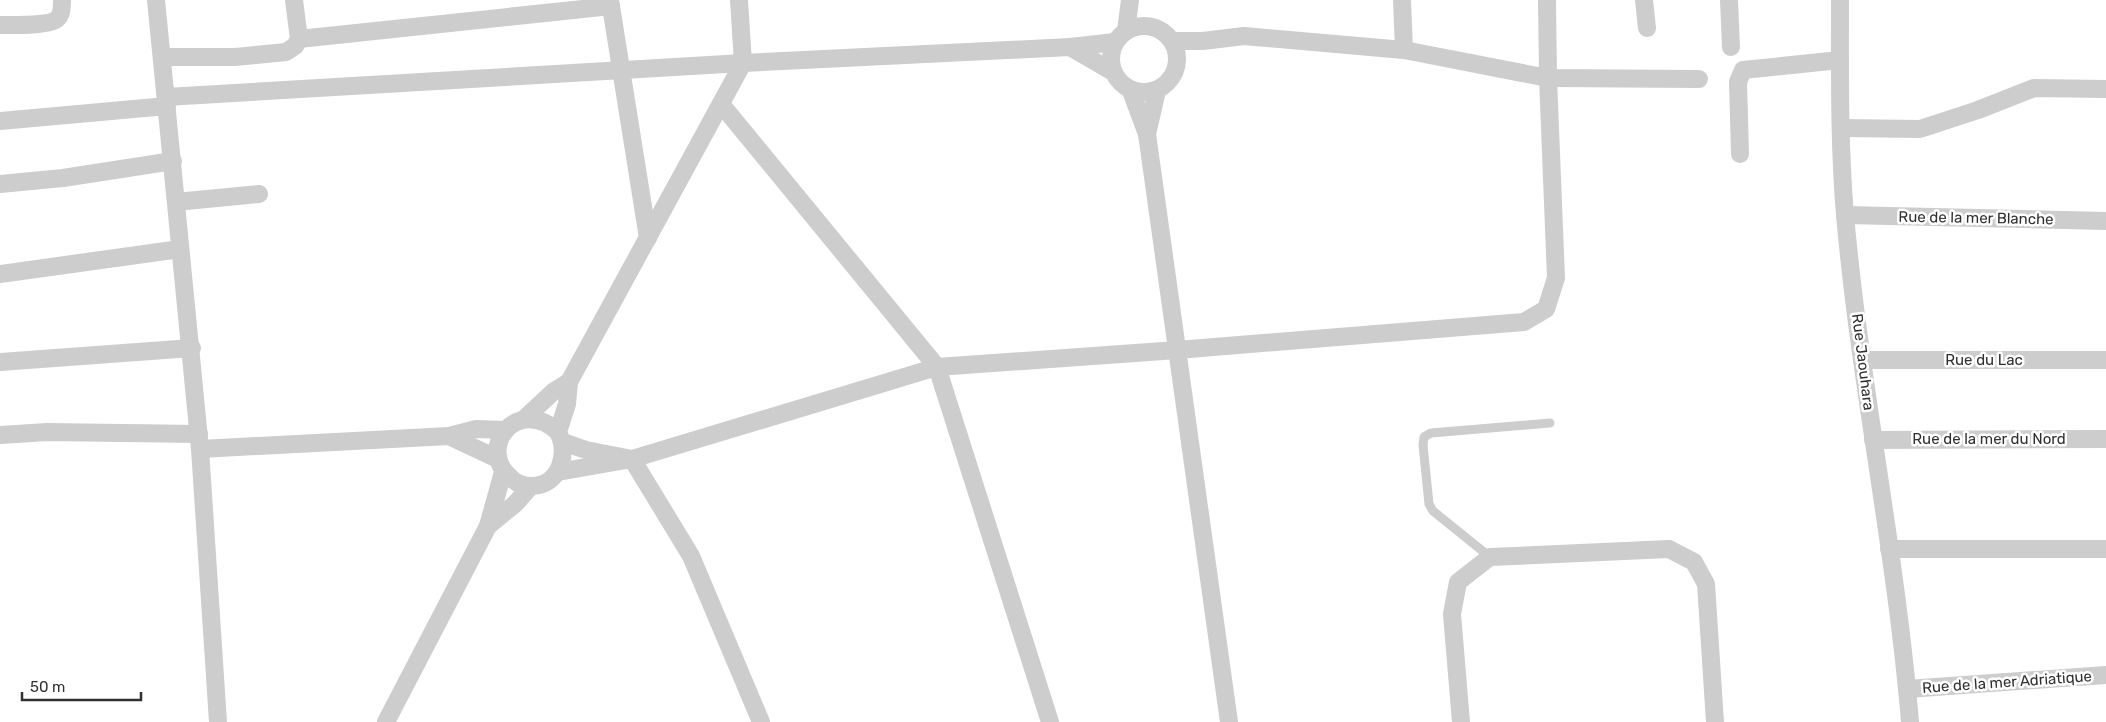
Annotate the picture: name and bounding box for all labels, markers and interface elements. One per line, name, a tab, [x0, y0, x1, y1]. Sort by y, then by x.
street label: Rue de la mer Blanche	[1898, 208, 2054, 228]
street label: Rue Jaouhara	[1848, 312, 1878, 412]
street label: Rue du Lac	[1945, 351, 2023, 369]
street label: Rue de la mer du Nord	[1912, 430, 2066, 448]
street label: Rue de la mer Adriatique	[1921, 667, 2093, 697]
scale bar	[22, 670, 141, 702]
text: 50 m	[30, 678, 65, 696]

